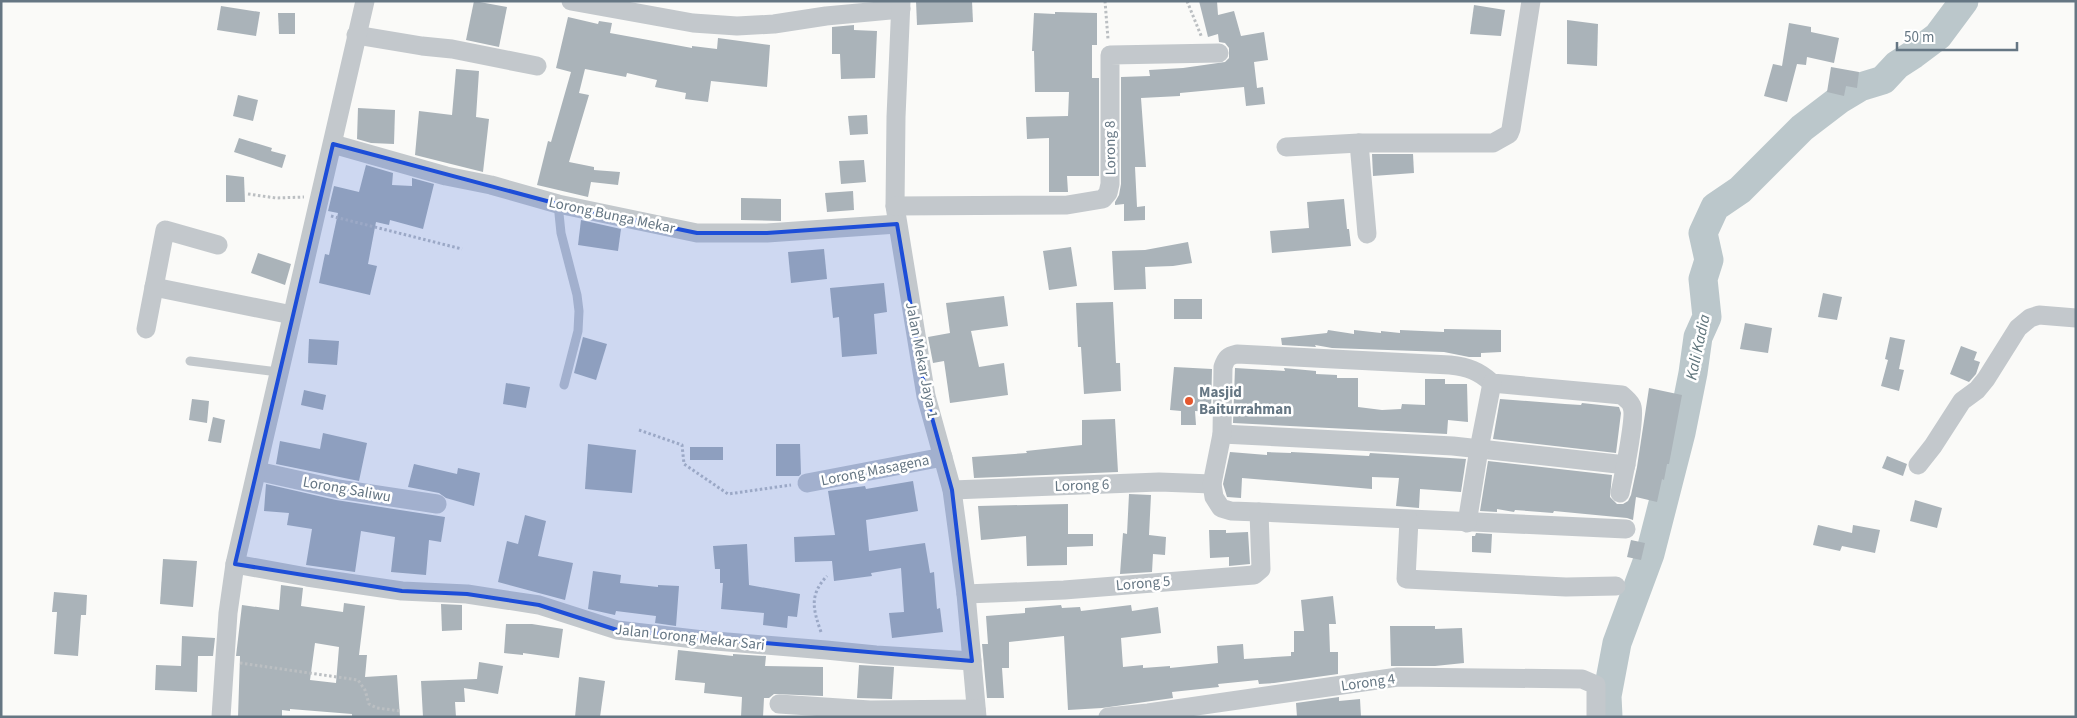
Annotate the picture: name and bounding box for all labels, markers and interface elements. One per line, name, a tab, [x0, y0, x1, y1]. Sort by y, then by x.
scale bar	[1897, 20, 2017, 52]
text: 50 m	[1904, 27, 1934, 48]
street label: Lorong 8	[1100, 120, 1121, 175]
street label: Lorong Bunga Mekar	[547, 192, 678, 239]
street label: Jalan Mekar Jaya 1	[900, 300, 943, 420]
water label: Kali Kadia	[1680, 312, 1716, 382]
place label: Masjid Baiturrahman	[1199, 382, 1292, 420]
marker: Masjid Baiturrahman	[1183, 395, 1195, 407]
street label: Lorong Masagena	[819, 450, 931, 491]
street label: Lorong Saliwu	[301, 471, 393, 508]
street label: Lorong 6	[1054, 474, 1110, 497]
street label: Lorong 5	[1115, 571, 1171, 596]
street label: Jalan Lorong Mekar Sari	[614, 619, 766, 656]
street label: Lorong 4	[1340, 668, 1397, 697]

